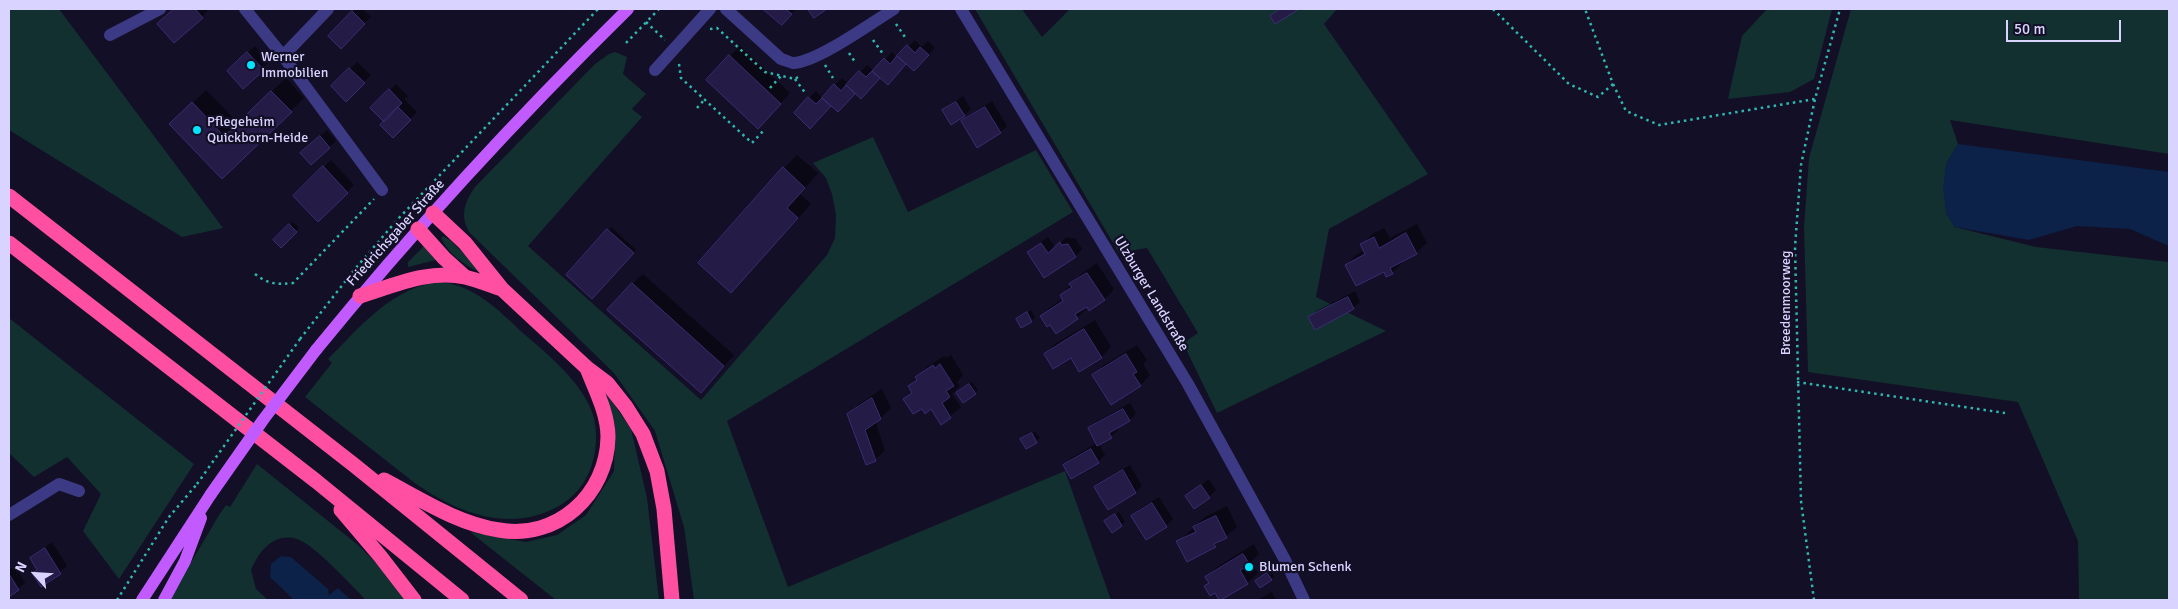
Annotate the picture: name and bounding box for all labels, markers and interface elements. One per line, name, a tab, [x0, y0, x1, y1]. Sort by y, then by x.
scale bar	[2008, 10, 2123, 42]
text: 50 m	[2014, 20, 2045, 38]
place label: Werner Immobilien	[261, 49, 328, 82]
marker: Werner Immobilien	[245, 59, 257, 71]
place label: Pflegeheim Quickborn-Heide	[207, 114, 308, 146]
marker: Pflegeheim Quickborn-Heide	[191, 124, 203, 136]
street label: Friedrichsgaber Straße	[344, 176, 448, 290]
street label: Ulzburger Landstraße	[1110, 234, 1192, 354]
street label: Breedenmoorweg	[1778, 251, 1794, 355]
north arrow	[10, 549, 60, 599]
text: N	[11, 559, 31, 575]
place label: Blumen Schenk	[1259, 559, 1352, 575]
marker: Blumen Schenk	[1243, 561, 1255, 573]

